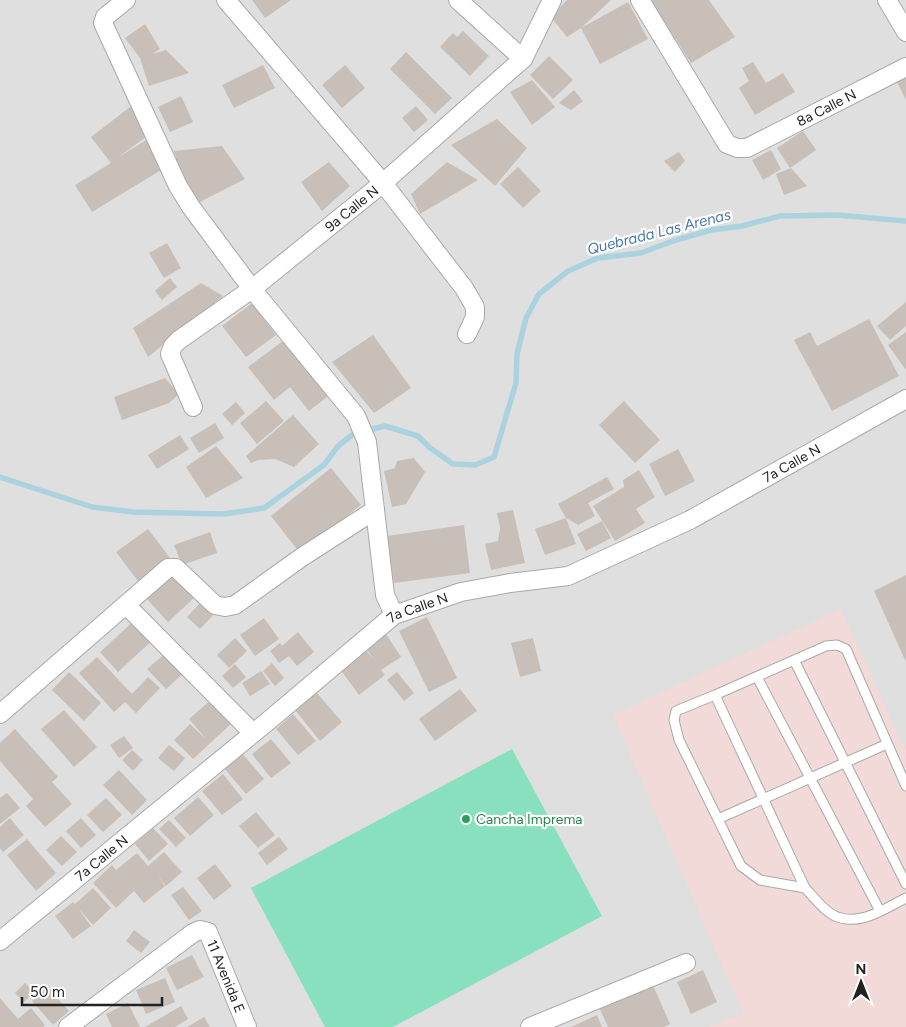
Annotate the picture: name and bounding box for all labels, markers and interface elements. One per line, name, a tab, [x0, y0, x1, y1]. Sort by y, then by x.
street label: 8a Calle N	[794, 86, 859, 130]
street label: 9a Calle N	[322, 182, 382, 236]
water label: Quebrada Las Arenas	[585, 205, 733, 259]
street label: 7a Calle N	[760, 441, 824, 487]
street label: 7a Calle N	[383, 589, 450, 626]
place label: Cancha Imprema	[476, 811, 582, 828]
marker: Cancha Imprema	[460, 813, 472, 825]
street label: 7a Calle N	[72, 832, 132, 885]
street label: 11 Avenida E	[203, 937, 248, 1015]
north arrow	[836, 957, 886, 1007]
text: N	[856, 961, 866, 978]
scale bar	[22, 974, 162, 1006]
text: 50 m	[30, 983, 65, 1001]

